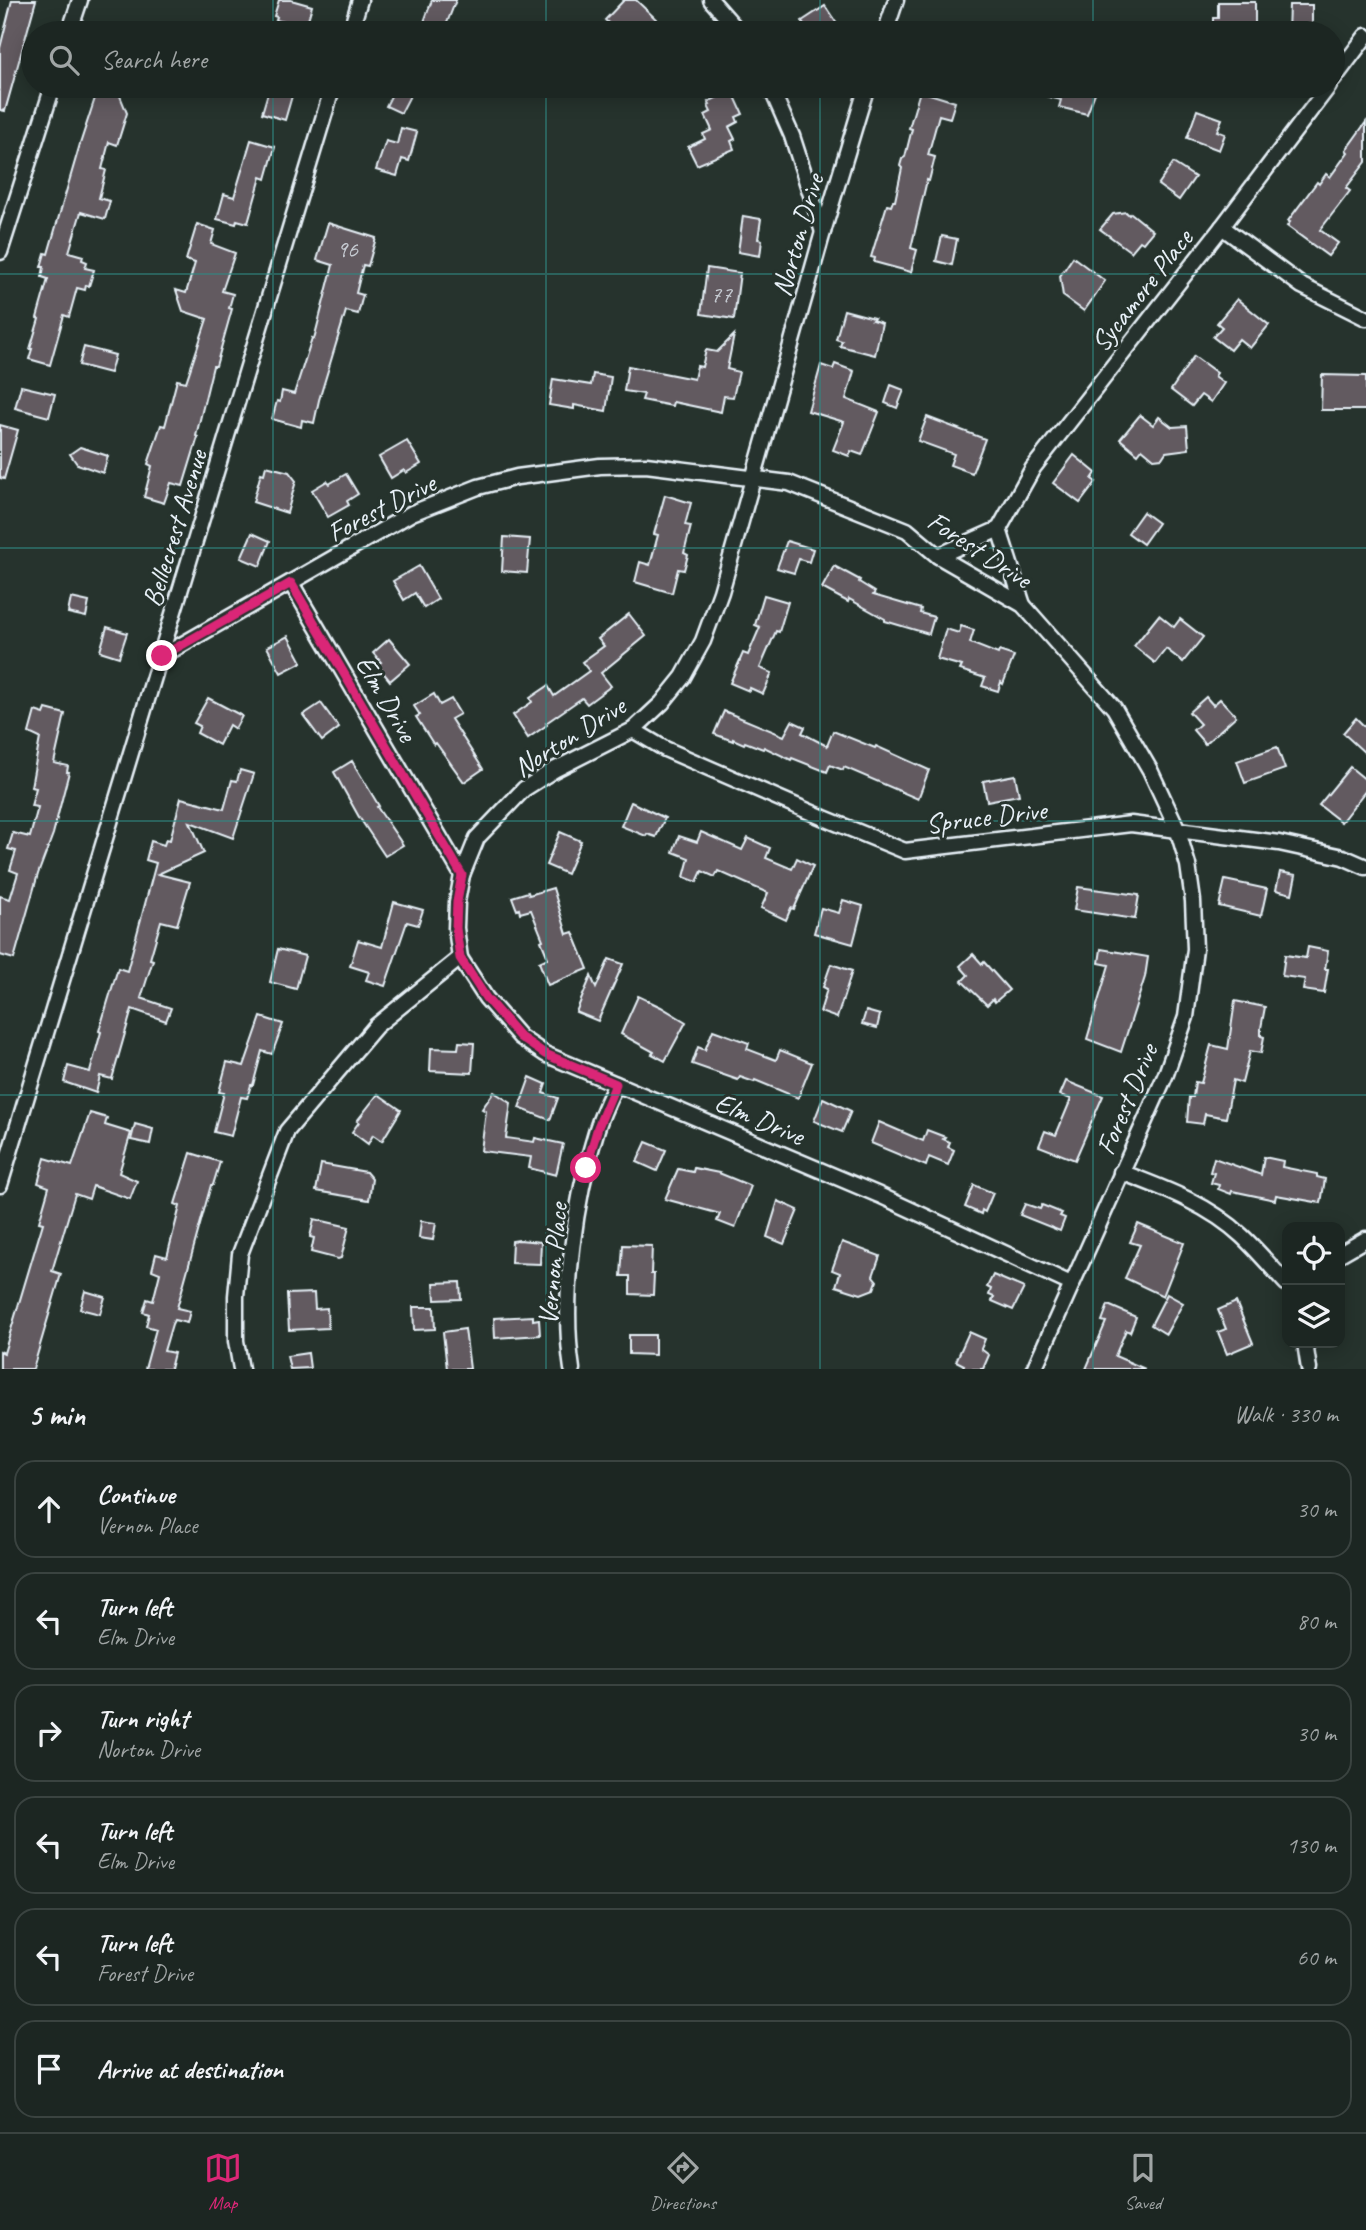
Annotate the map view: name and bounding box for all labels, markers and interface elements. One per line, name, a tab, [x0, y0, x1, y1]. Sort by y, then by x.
search box	[21, 21, 1345, 98]
icon: search	[45, 41, 83, 79]
text: Search here	[101, 43, 207, 76]
street label: Norton Drive	[763, 168, 832, 300]
street label: Sycamore Place	[1083, 221, 1201, 359]
house number: 96	[336, 234, 359, 264]
house number: 77	[710, 279, 733, 309]
street label: Bellecrest Avenue	[134, 444, 215, 611]
street label: Forest Drive	[321, 464, 443, 550]
street label: Forest Drive	[921, 503, 1040, 597]
route end	[146, 640, 177, 671]
street label: Elm Drive	[348, 649, 426, 749]
street label: Norton Drive	[507, 687, 633, 784]
street label: Spruce Drive	[924, 792, 1050, 841]
street label: Forest Drive	[1087, 1037, 1166, 1160]
street label: Elm Drive	[710, 1084, 811, 1154]
route start	[570, 1152, 601, 1183]
street label: Vernon Place	[530, 1200, 575, 1327]
map controls	[1282, 1222, 1345, 1348]
button: locate	[1282, 1222, 1345, 1285]
button: layers	[1282, 1285, 1345, 1348]
text: 5 min	[28, 1396, 85, 1434]
text: Walk · 330 m	[1234, 1400, 1338, 1429]
text: Continue	[97, 1478, 175, 1511]
icon: ahead	[30, 1490, 68, 1528]
text: 30 m	[1297, 1495, 1336, 1524]
text: Vernon Place	[97, 1511, 198, 1540]
text: Turn left	[97, 1590, 172, 1623]
icon: left	[30, 1602, 68, 1640]
text: 80 m	[1297, 1607, 1336, 1636]
text: Elm Drive	[97, 1623, 174, 1652]
text: Turn right	[97, 1702, 188, 1735]
icon: right	[30, 1714, 68, 1752]
text: 30 m	[1297, 1719, 1336, 1748]
text: Norton Drive	[97, 1735, 200, 1764]
text: Turn left	[97, 1814, 172, 1847]
icon: left	[30, 1826, 68, 1864]
text: 130 m	[1287, 1831, 1336, 1860]
text: Elm Drive	[97, 1847, 174, 1876]
text: Turn left	[97, 1926, 172, 1959]
icon: left	[30, 1938, 68, 1976]
text: 60 m	[1297, 1943, 1336, 1972]
text: Forest Drive	[97, 1959, 193, 1988]
icon: arrive	[30, 2050, 68, 2088]
text: Arrive at destination	[97, 2053, 283, 2086]
tab: Map	[204, 2149, 242, 2215]
tab: Directions	[650, 2149, 716, 2215]
tab: Saved	[1124, 2149, 1162, 2215]

